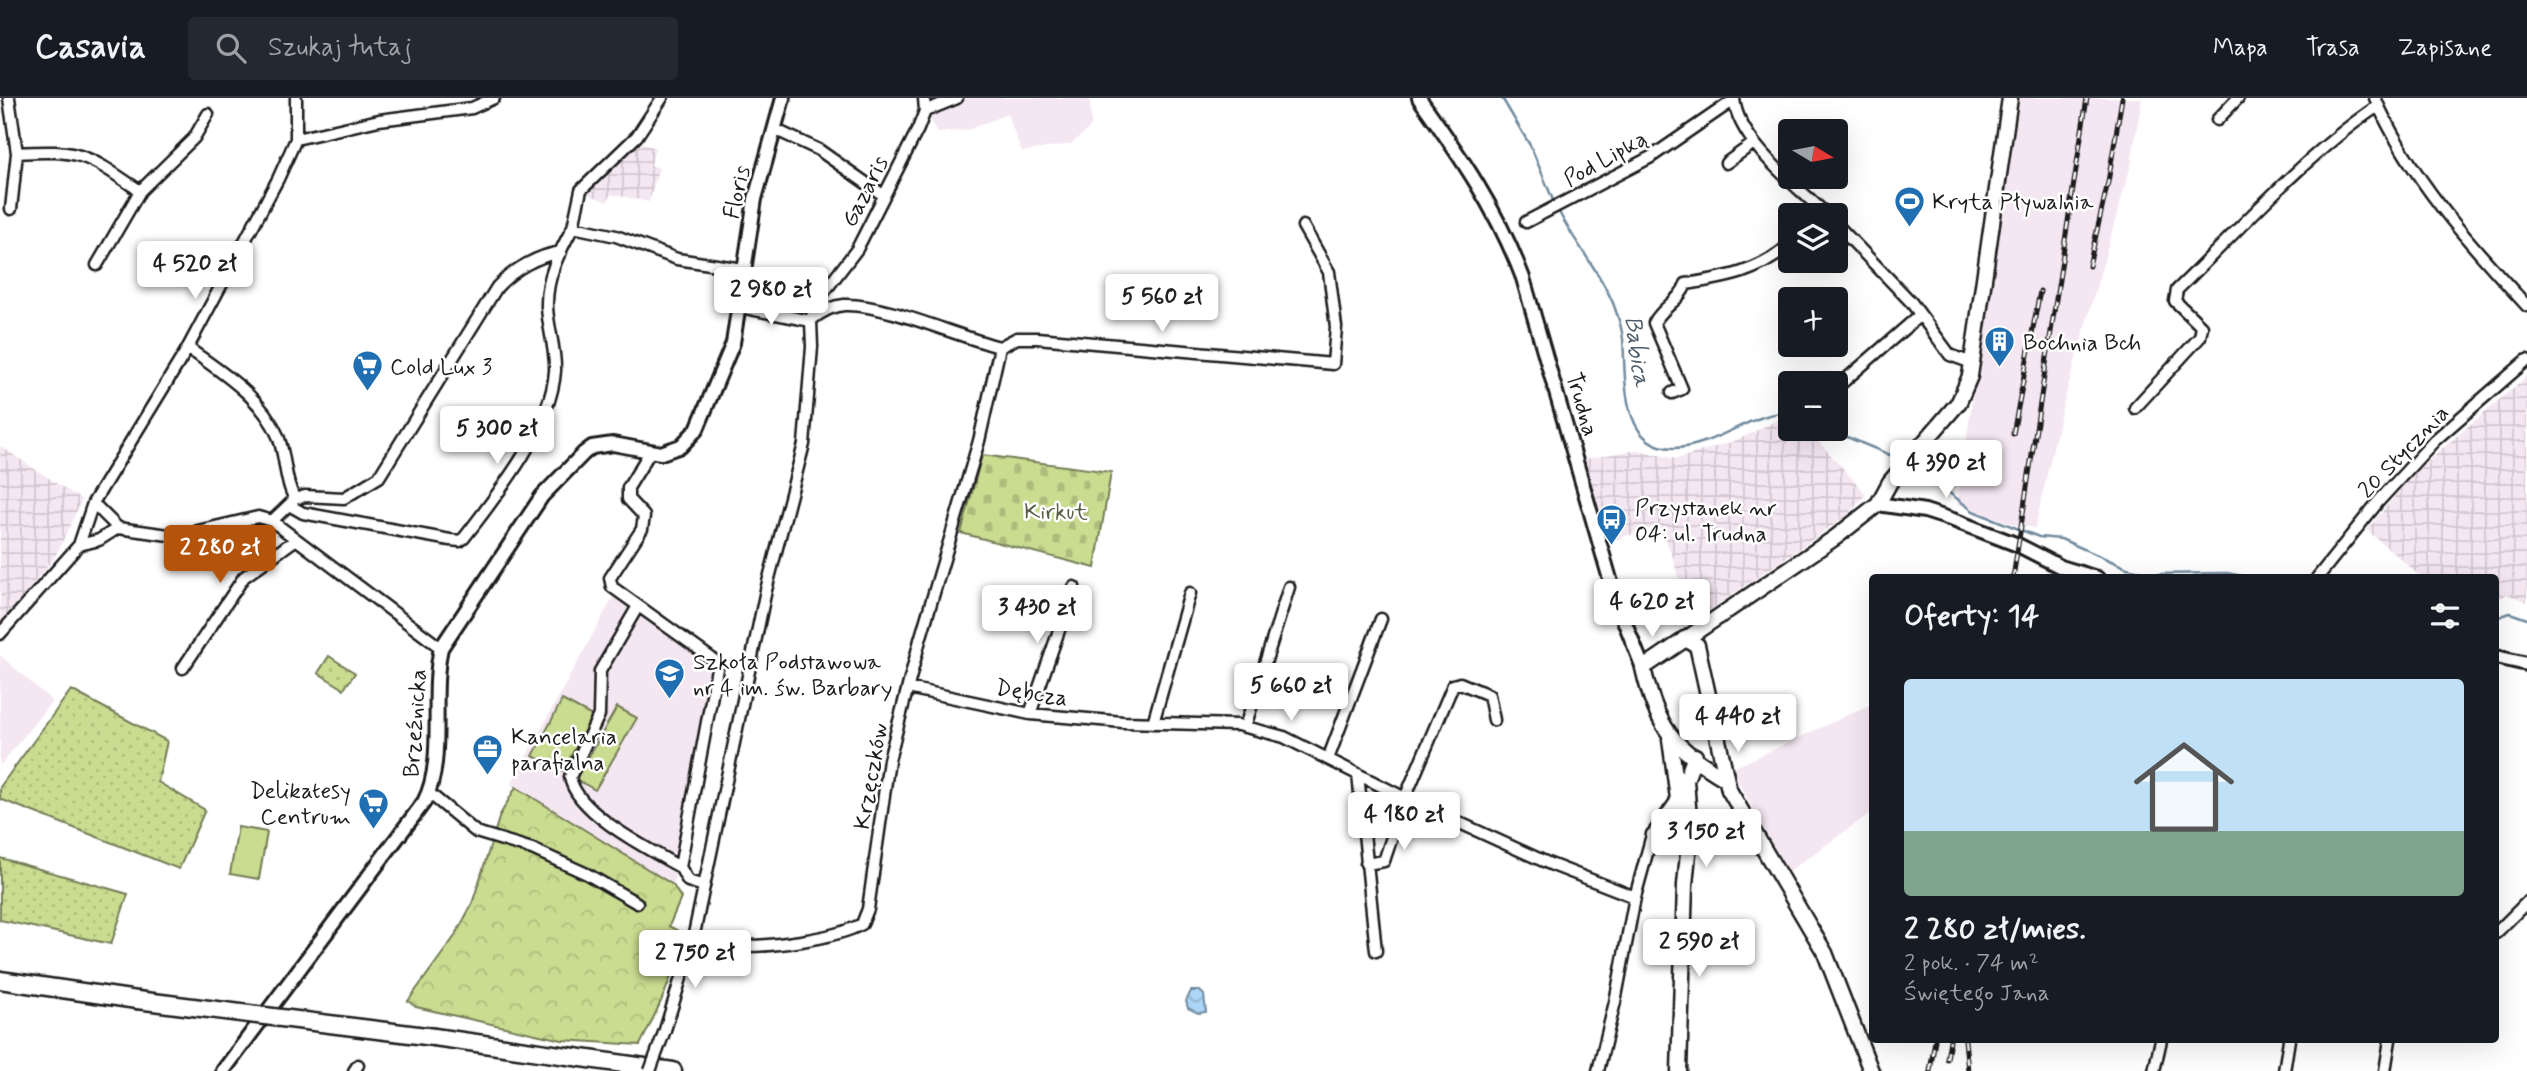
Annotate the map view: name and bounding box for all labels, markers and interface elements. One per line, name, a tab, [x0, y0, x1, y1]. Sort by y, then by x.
search box	[188, 17, 678, 80]
text: Casavia	[35, 26, 146, 70]
icon: search	[212, 29, 250, 67]
text: Szukaj tutaj	[268, 31, 412, 65]
text: Mapa	[2213, 33, 2268, 64]
text: Trasa	[2306, 33, 2360, 64]
text: Zapisane	[2398, 33, 2492, 64]
north arrow	[1778, 119, 1848, 189]
map controls	[1778, 119, 1848, 441]
street label: Pod Lipką	[1559, 125, 1653, 195]
street label: Gazaris	[835, 151, 896, 233]
street label: Floris	[717, 163, 759, 222]
sports icon: Kryta Pływalnia	[1892, 184, 1926, 228]
place label: Kryta Pływalnia	[1932, 188, 2094, 218]
button: layers	[1778, 203, 1848, 273]
pin: 4 520 zł	[123, 242, 267, 301]
text: 4 520 zł	[153, 249, 237, 279]
pin: 2 980 zł	[699, 268, 843, 327]
pin: 5 560 zł	[1090, 274, 1234, 334]
text: 2 980 zł	[730, 275, 812, 305]
text: 5 560 zł	[1121, 282, 1203, 312]
button: +	[1778, 287, 1848, 357]
water label: Babica	[1616, 314, 1657, 390]
building icon: Bochnia Bch	[1983, 325, 2017, 369]
place label: Bochnia Bch	[2023, 329, 2141, 359]
supermarket icon: Cold Lux 3	[350, 349, 384, 393]
place label: Cold Lux 3	[390, 353, 492, 383]
street label: Trudna	[1558, 369, 1604, 440]
button: −	[1778, 371, 1848, 441]
street label: 20 Stycznia	[2352, 399, 2457, 506]
pin: 5 300 zł	[425, 406, 569, 466]
text: 5 300 zł	[456, 414, 538, 444]
pin: 4 390 zł	[1874, 440, 2018, 500]
text: 4 390 zł	[1906, 448, 1986, 478]
place label: Przystanek nr 04: ul. Trudna	[1635, 494, 1777, 550]
park label: Kirkut	[1024, 498, 1088, 528]
bus stop icon: Przystanek nr 04: ul. Trudna	[1595, 503, 1629, 547]
pin: 2 280 zł	[148, 526, 292, 585]
text: 2 280 zł	[180, 533, 260, 563]
pin: 4 620 zł	[1580, 580, 1724, 639]
pin: 3 430 zł	[965, 586, 1109, 645]
text: 4 620 zł	[1610, 587, 1694, 617]
text: 3 430 zł	[998, 593, 1076, 623]
text: Oferty: 14	[1904, 597, 2039, 636]
icon: filters	[2426, 597, 2464, 635]
place label: Szkoła Podstawowa nr 4 im. św. Barbary	[693, 648, 892, 704]
school or university icon: Szkoła Podstawowa nr 4 im. św. Barbary	[653, 657, 687, 701]
pin: 5 660 zł	[1219, 664, 1363, 723]
street label: Brzeźnicka	[397, 668, 435, 778]
text: 5 660 zł	[1250, 671, 1332, 701]
street label: Dębcza	[993, 673, 1070, 714]
pin: 4 440 zł	[1666, 694, 1810, 754]
text: 4 440 zł	[1695, 702, 1781, 732]
street label: Krzęczków	[848, 721, 896, 832]
place label: Kancelaria parafialna	[511, 723, 617, 779]
icon: home	[2121, 724, 2247, 850]
office icon: Kancelaria parafialna	[471, 732, 505, 776]
place label: Delikatesy Centrum	[250, 777, 351, 833]
supermarket icon: Delikatesy Centrum	[357, 786, 391, 830]
pin: 4 180 zł	[1332, 792, 1476, 852]
text: 4 180 zł	[1364, 800, 1444, 830]
pin: 3 150 zł	[1634, 810, 1778, 869]
text: 3 150 zł	[1667, 817, 1745, 847]
text: 2 280 zł/mies.	[1904, 910, 2086, 949]
pin: 2 590 zł	[1627, 920, 1771, 979]
text: 2 590 zł	[1659, 927, 1739, 957]
pin: 2 750 zł	[623, 930, 767, 990]
text: 2 750 zł	[655, 938, 735, 968]
text: 2 pok. · 74 m²	[1904, 949, 2039, 979]
text: Świętego Jana	[1904, 979, 2049, 1009]

